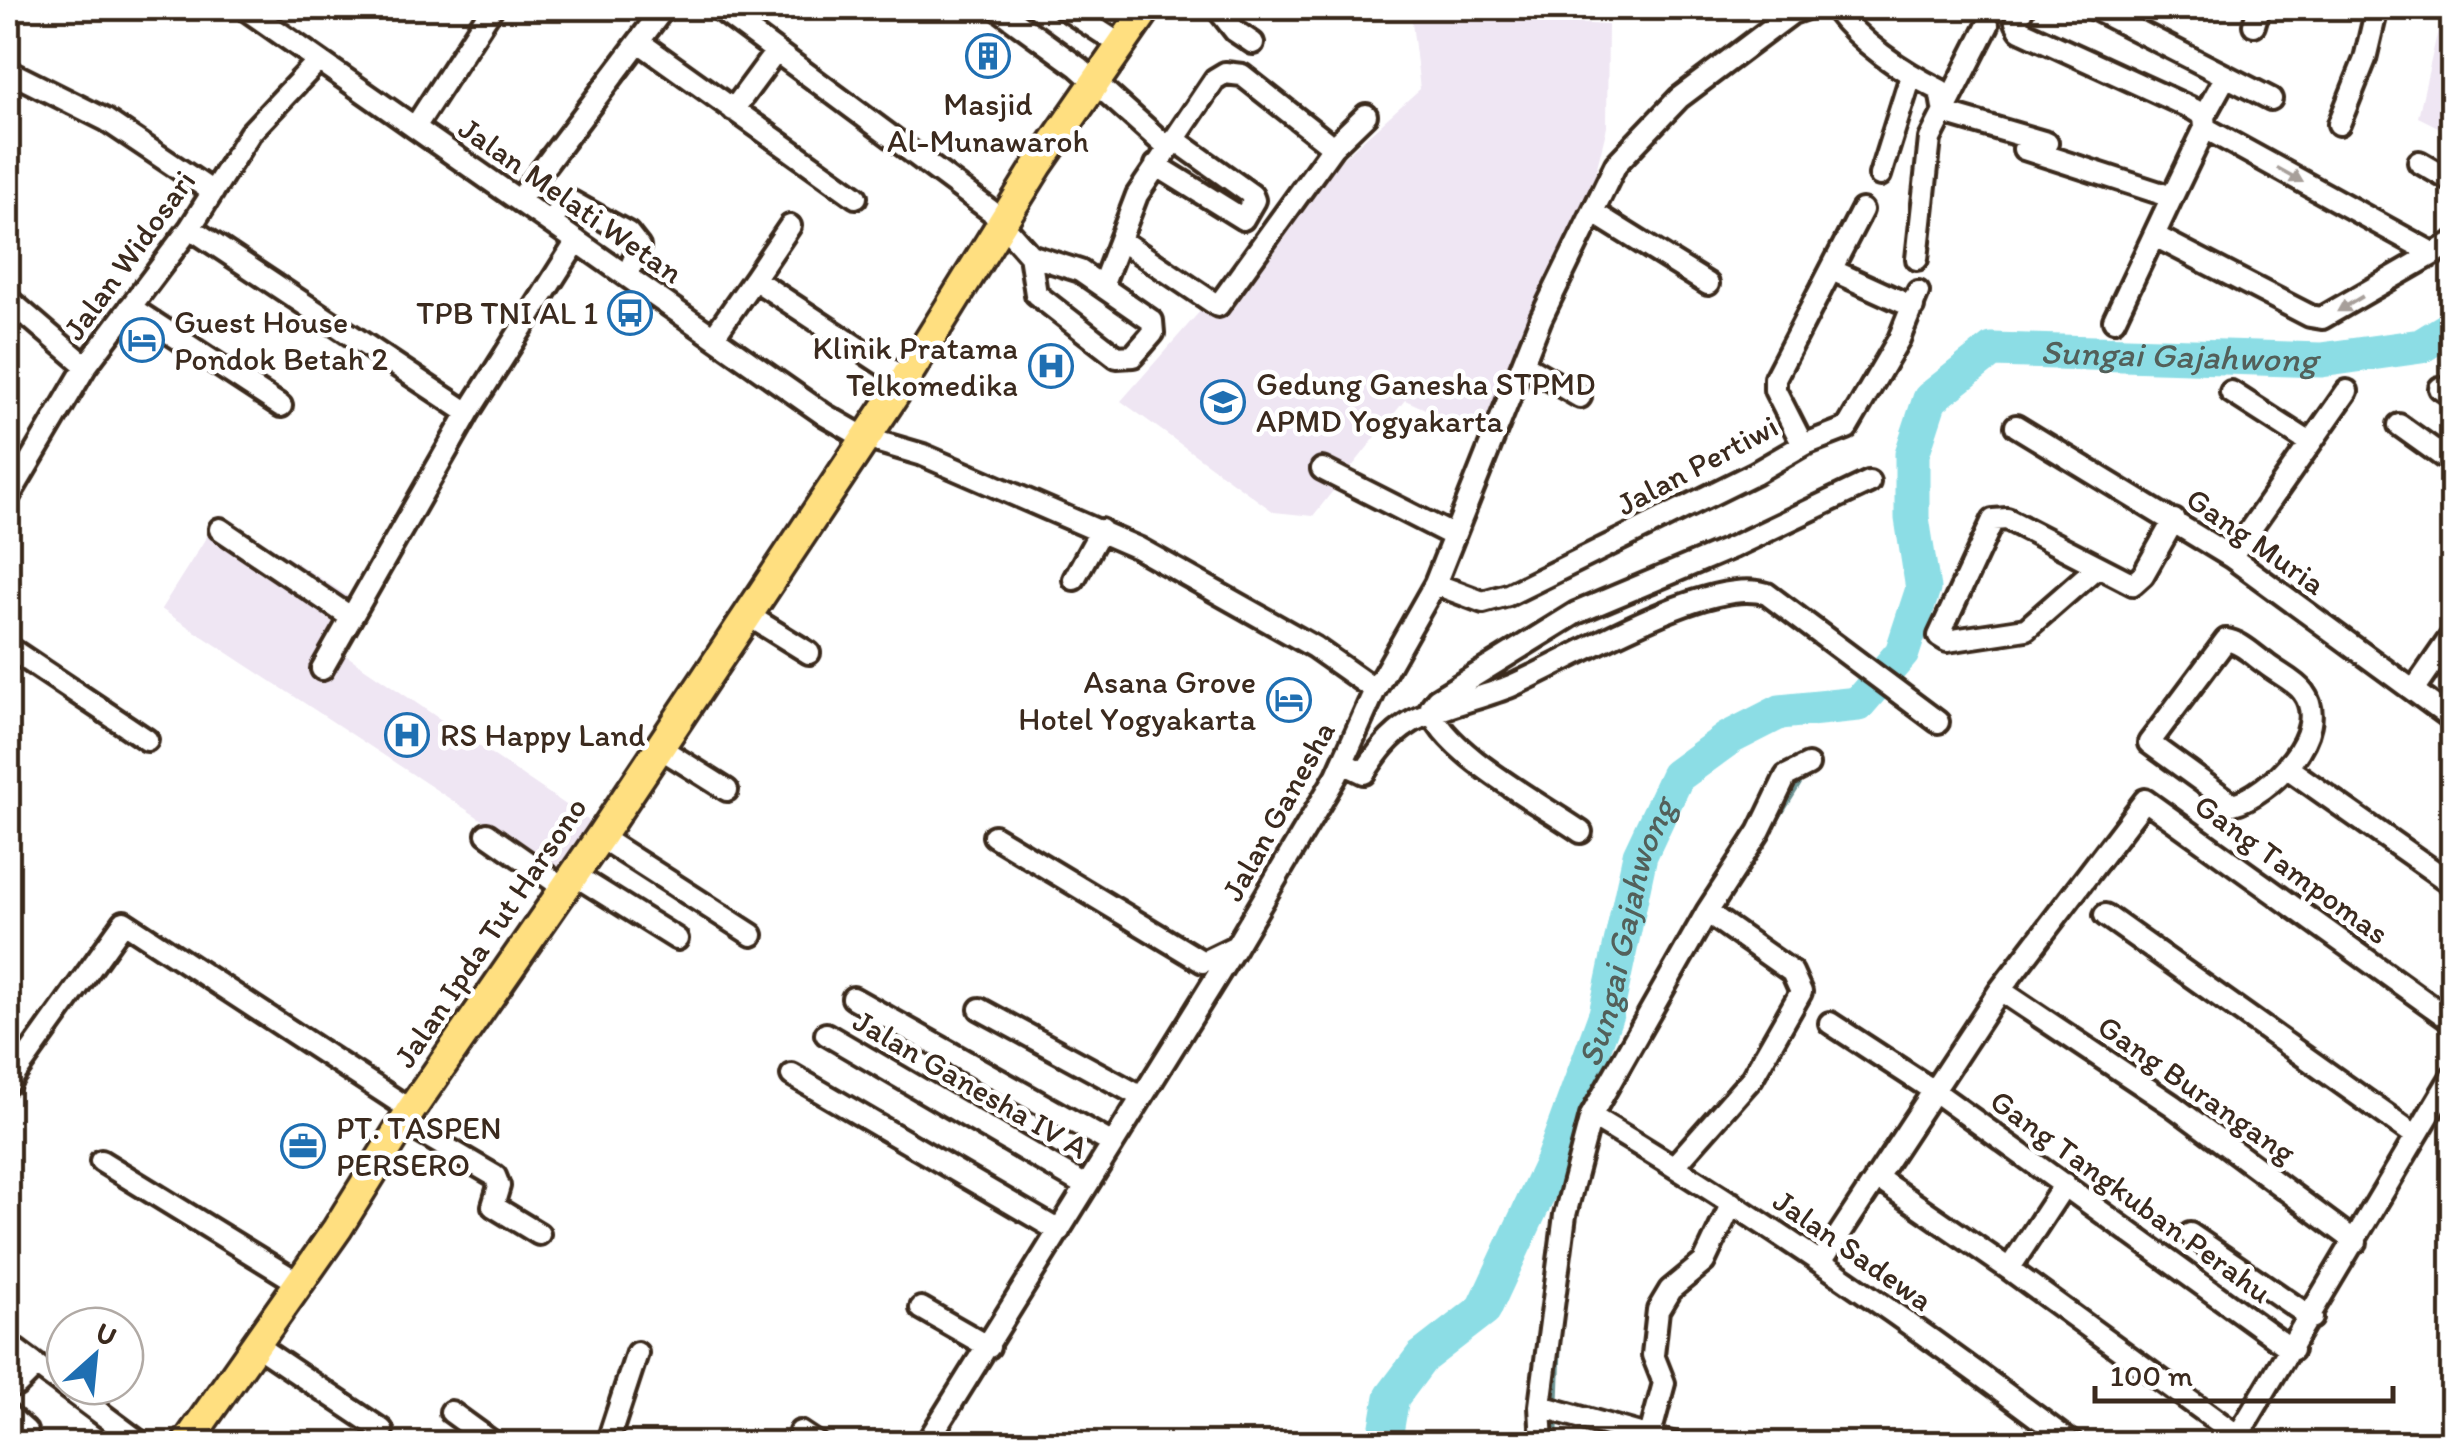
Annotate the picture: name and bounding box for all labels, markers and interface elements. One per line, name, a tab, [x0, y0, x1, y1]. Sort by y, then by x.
building icon: Masjid Al-Munawaroh	[965, 33, 1011, 79]
place label: Masjid Al-Munawaroh	[887, 85, 1089, 160]
street label: Jalan Melati Wetan	[452, 109, 690, 291]
street label: Jalan Widosari	[55, 163, 203, 347]
one-way arrow	[2276, 166, 2305, 183]
bus stop icon: TPB TNI AL 1	[607, 290, 653, 336]
place label: TPB TNI AL 1	[416, 294, 598, 332]
one-way arrow	[2336, 295, 2364, 312]
place label: Guest House Pondok Betah 2	[174, 303, 388, 378]
hotel icon: Guest House Pondok Betah 2	[119, 317, 165, 363]
place label: Klinik Pratama Telkomedika	[812, 329, 1018, 404]
water label: Sungai Gajahwong	[2040, 330, 2322, 381]
hospital icon: Klinik Pratama Telkomedika	[1028, 343, 1074, 389]
place label: Gedung Ganesha STPMD APMD Yogyakarta	[1256, 365, 1595, 440]
school or university icon: Gedung Ganesha STPMD APMD Yogyakarta	[1200, 379, 1246, 425]
street label: Jalan Pertiwi	[1610, 407, 1784, 523]
street label: Gang Muria	[2179, 479, 2333, 603]
place label: Asana Grove Hotel Yogyakarta	[1018, 663, 1256, 738]
hotel icon: Asana Grove Hotel Yogyakarta	[1266, 677, 1312, 723]
hospital icon: RS Happy Land	[384, 712, 430, 758]
street label: Jalan Ganesha	[1213, 714, 1343, 907]
place label: RS Happy Land	[440, 716, 645, 754]
street label: Gang Tampomas	[2187, 786, 2397, 952]
water label: Sungai Gajahwong	[1568, 788, 1686, 1072]
street label: Jalan Ipda Tut Harsono	[385, 790, 595, 1074]
street label: Jalan Ganesha IV A	[847, 1001, 1095, 1167]
street label: Gang Burangang	[2091, 1007, 2304, 1172]
street label: Gang Tangkuban Perahu	[1983, 1081, 2279, 1311]
place label: PT. TASPEN PERSERO	[336, 1109, 502, 1184]
office icon: PT. TASPEN PERSERO	[280, 1123, 326, 1169]
street label: Jalan Sadewa	[1766, 1181, 1940, 1319]
north arrow	[45, 1306, 145, 1406]
text: U	[90, 1314, 122, 1353]
scale bar	[2095, 1341, 2392, 1403]
text: 100 m	[2110, 1357, 2193, 1394]

